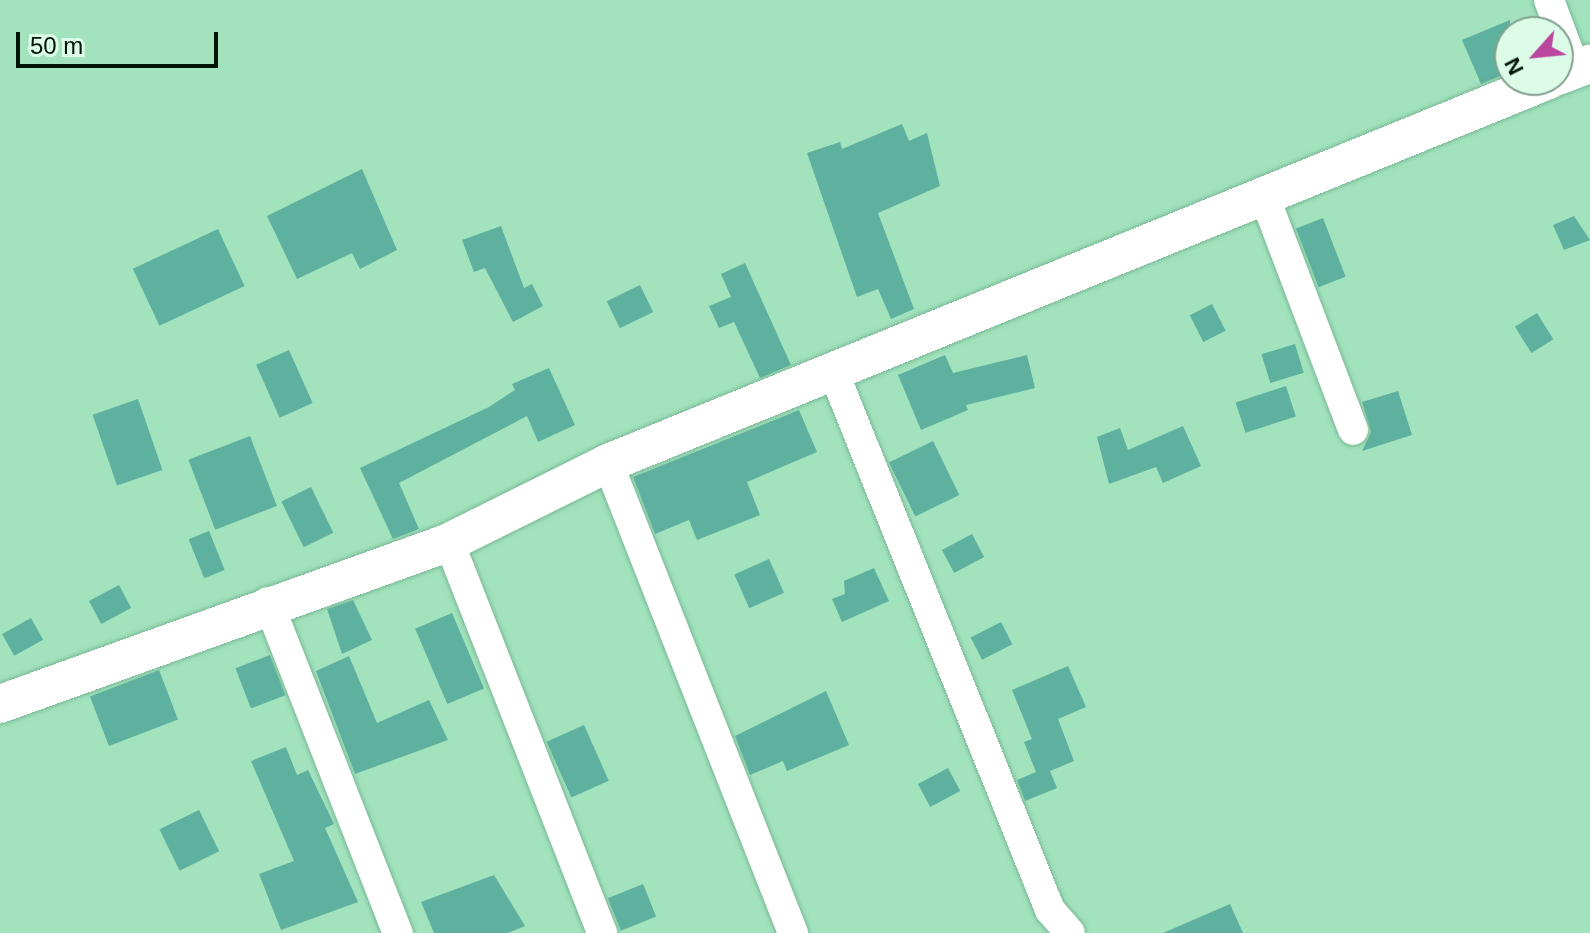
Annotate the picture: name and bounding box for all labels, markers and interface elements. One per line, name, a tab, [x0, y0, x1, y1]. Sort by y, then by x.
scale bar	[20, 16, 222, 66]
north arrow	[1494, 16, 1574, 96]
text: 50 m	[30, 32, 83, 59]
text: N	[1499, 53, 1529, 79]

